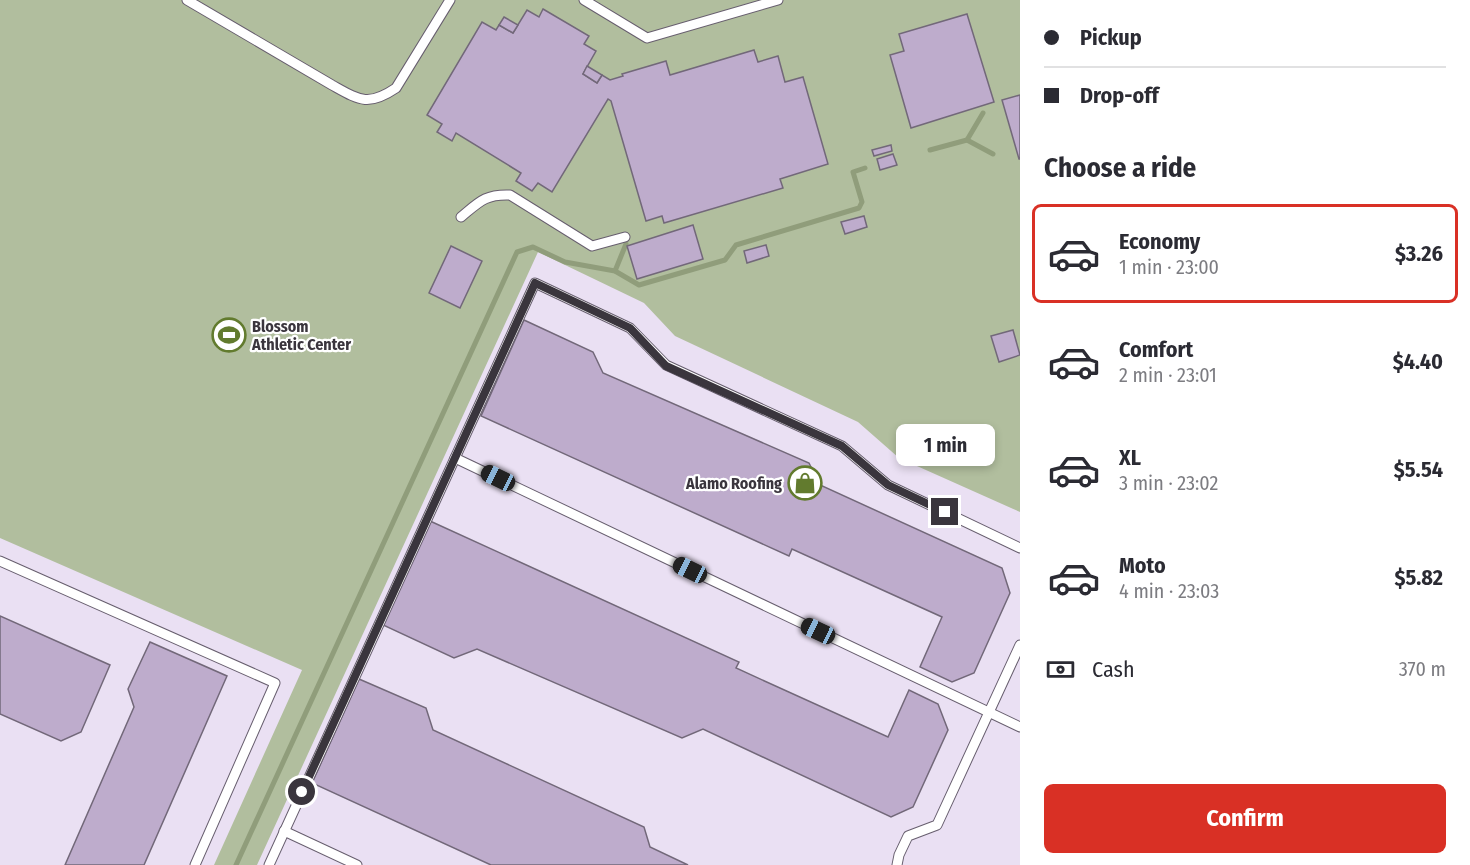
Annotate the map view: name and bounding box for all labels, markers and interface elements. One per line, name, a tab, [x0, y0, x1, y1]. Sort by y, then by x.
text: Pickup	[1080, 24, 1142, 51]
text: Drop-off	[1080, 82, 1159, 109]
text: Choose a ride	[1044, 152, 1196, 184]
icon: car	[1047, 227, 1101, 281]
text: Economy	[1119, 228, 1200, 255]
text: $3.26	[1395, 240, 1443, 267]
text: 1 min · 23:00	[1119, 255, 1219, 279]
sports icon: Blossom Athletic Center	[211, 317, 247, 353]
place label: Blossom Athletic Center	[251, 317, 351, 354]
icon: car	[1047, 335, 1101, 389]
text: Comfort	[1119, 336, 1193, 363]
text: $4.40	[1393, 348, 1443, 375]
text: 2 min · 23:01	[1119, 363, 1217, 387]
callout: 1 min	[896, 425, 994, 467]
text: 1 min	[924, 433, 967, 457]
icon: car	[1047, 443, 1101, 497]
text: XL	[1119, 444, 1141, 471]
text: $5.54	[1394, 456, 1443, 483]
car	[478, 462, 518, 494]
shop icon: Alamo Roofing	[787, 465, 823, 501]
text: 3 min · 23:02	[1119, 471, 1218, 495]
place label: Alamo Roofing	[685, 474, 782, 493]
route end	[931, 498, 958, 525]
icon: car	[1047, 551, 1101, 605]
text: Moto	[1119, 552, 1166, 579]
car	[670, 554, 710, 586]
text: $5.82	[1395, 564, 1443, 591]
text: 4 min · 23:03	[1119, 579, 1219, 603]
car	[798, 615, 838, 647]
icon: cash	[1044, 653, 1077, 686]
text: Cash	[1092, 656, 1135, 683]
text: 370 m	[1399, 657, 1446, 681]
route start	[288, 778, 315, 805]
button: Confirm	[1044, 784, 1446, 853]

